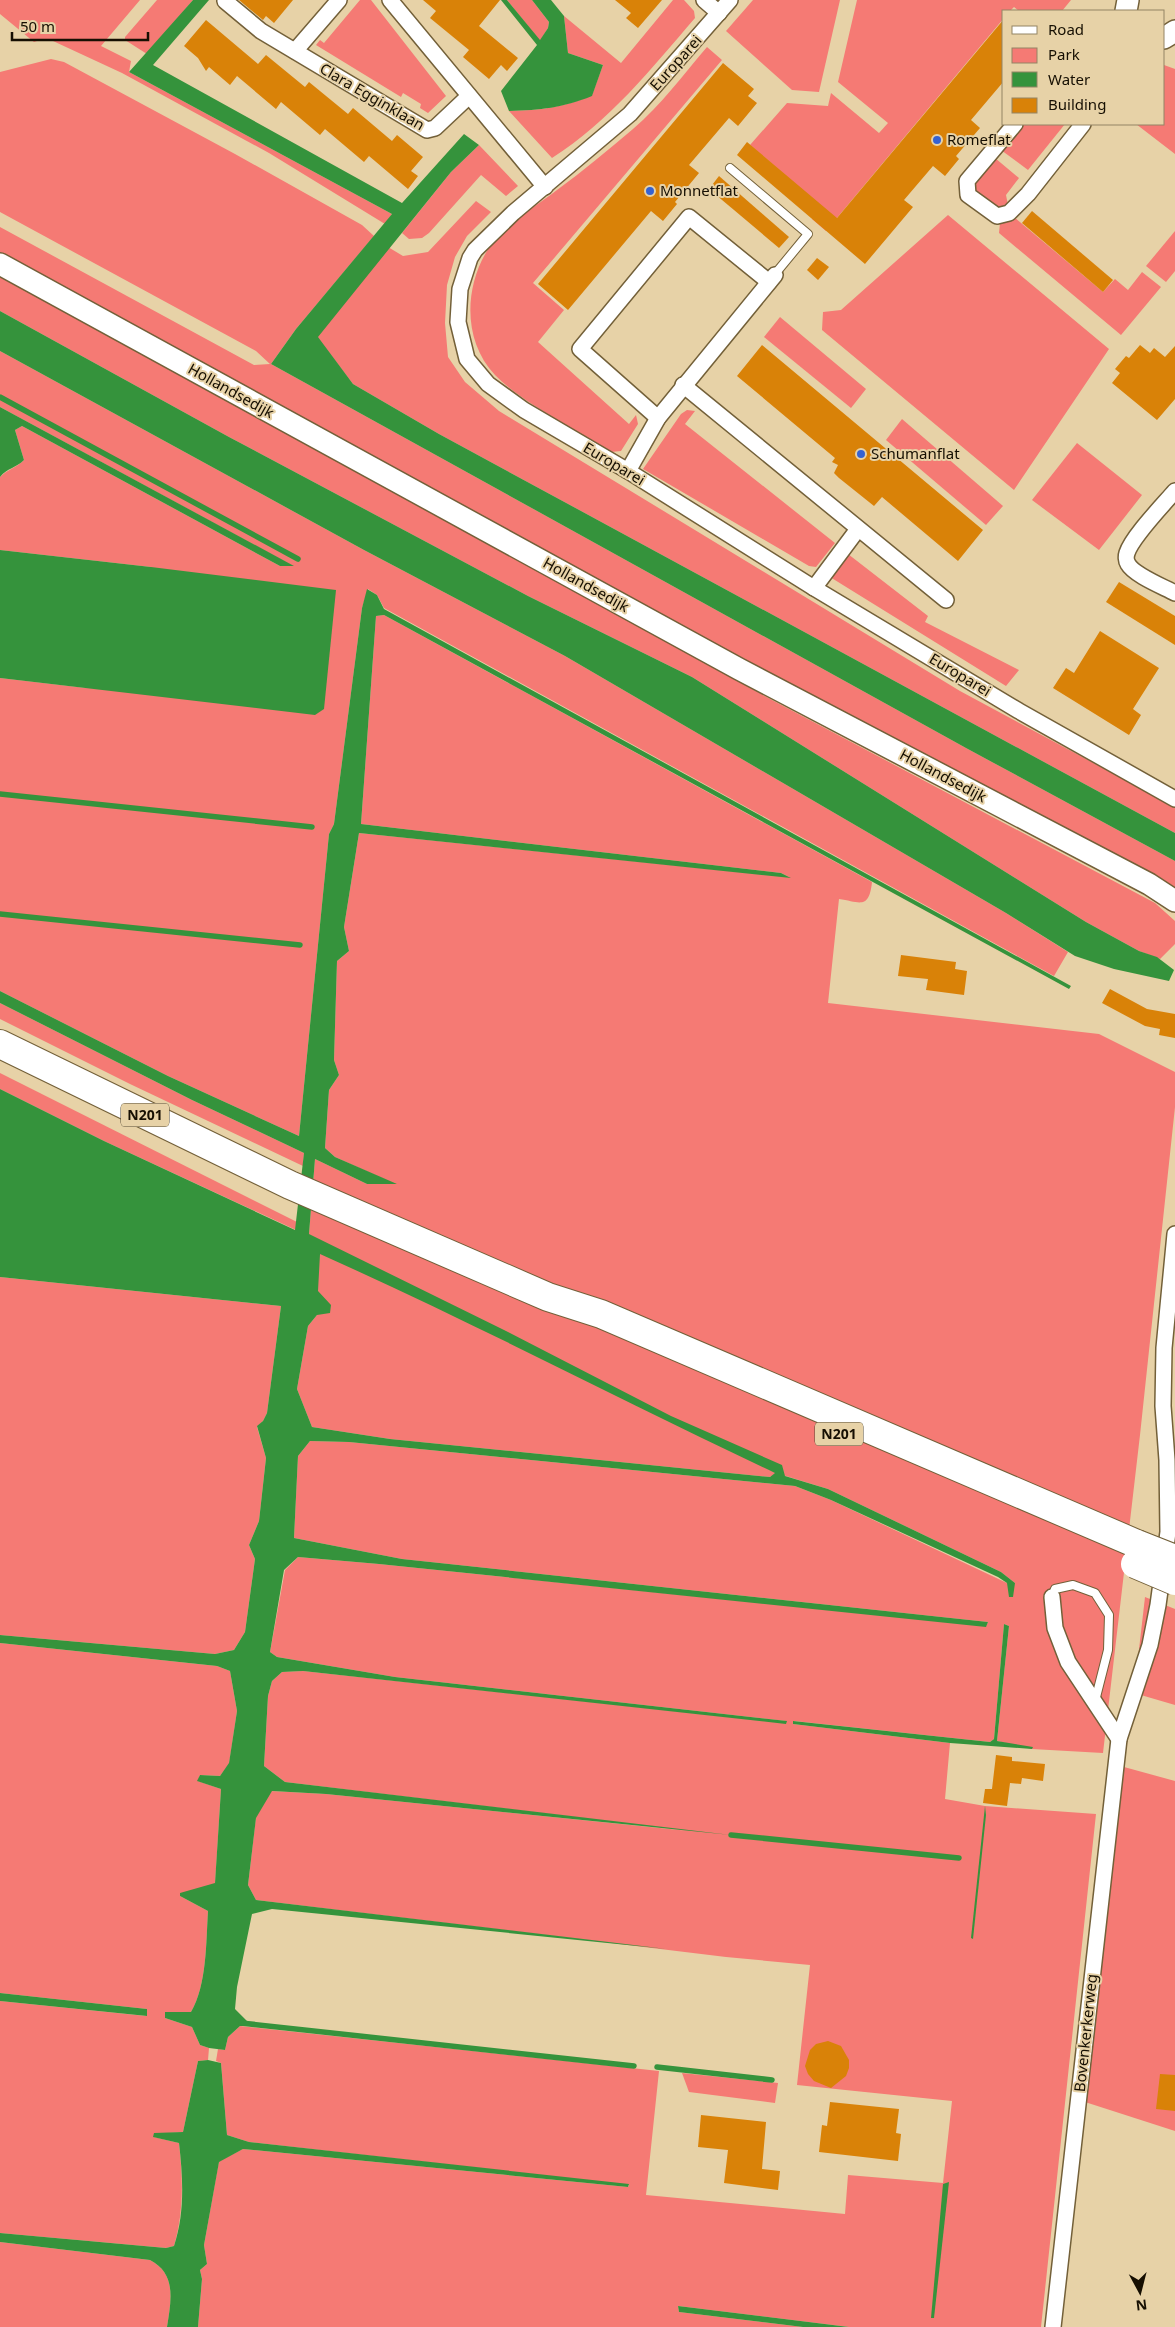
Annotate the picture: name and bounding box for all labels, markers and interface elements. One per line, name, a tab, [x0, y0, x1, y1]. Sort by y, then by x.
scale bar	[12, 10, 149, 42]
legend	[1002, 10, 1165, 125]
text: 50 m	[20, 16, 55, 36]
text: Road	[1048, 19, 1084, 39]
street label: Europarei	[645, 30, 706, 94]
text: Park	[1048, 44, 1080, 64]
street label: Clara Egginklaan	[316, 58, 429, 134]
text: Water	[1048, 69, 1090, 89]
text: Building	[1048, 94, 1106, 114]
place label: Romeflat	[947, 129, 1011, 149]
marker: Romeflat	[931, 134, 943, 146]
place label: Monnetflat	[660, 180, 739, 200]
marker: Monnetflat	[644, 185, 656, 197]
street label: Hollandsedijk	[185, 358, 278, 422]
street label: Europarei	[580, 437, 649, 489]
place label: Schumanflat	[871, 443, 960, 463]
marker: Schumanflat	[855, 448, 867, 460]
street label: Hollandsedijk	[540, 552, 633, 616]
street label: Europarei	[926, 648, 995, 700]
street label: Hollandsedijk	[897, 744, 990, 806]
road number: N201	[121, 1104, 169, 1126]
road number: N201	[815, 1422, 863, 1446]
street label: Bovenkerkerweg	[1069, 1973, 1101, 2093]
north arrow	[1115, 2267, 1165, 2317]
text: N	[1135, 2295, 1148, 2316]

